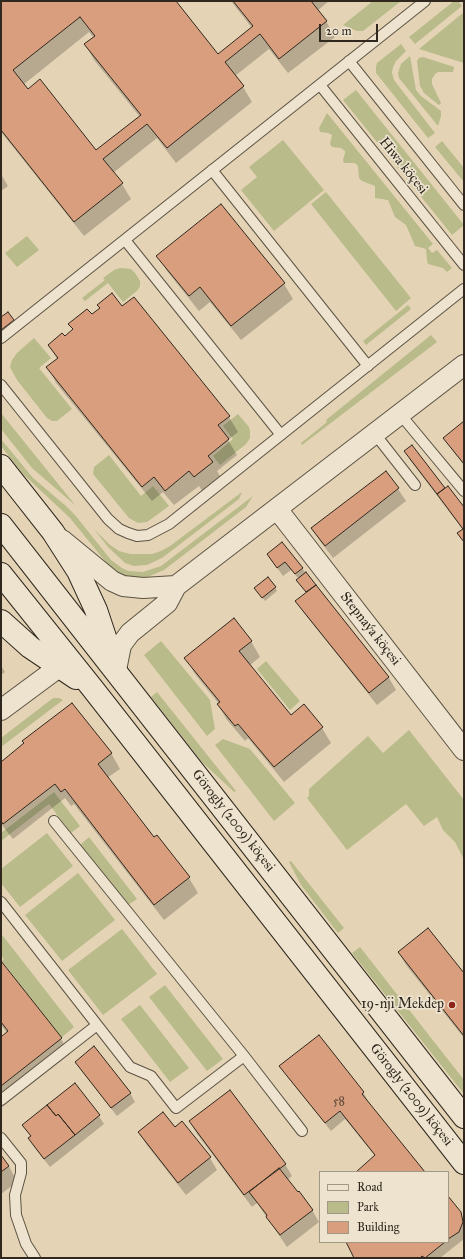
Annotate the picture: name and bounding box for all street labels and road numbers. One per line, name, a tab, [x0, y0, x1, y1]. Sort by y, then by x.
street label: Hiwa köçesi	[375, 134, 431, 198]
street label: Stepnaýa köçesi	[336, 589, 404, 669]
street label: Görogly (2009) köçesi	[188, 767, 278, 875]
street label: Görogly (2009) köçesi	[366, 1041, 456, 1149]

